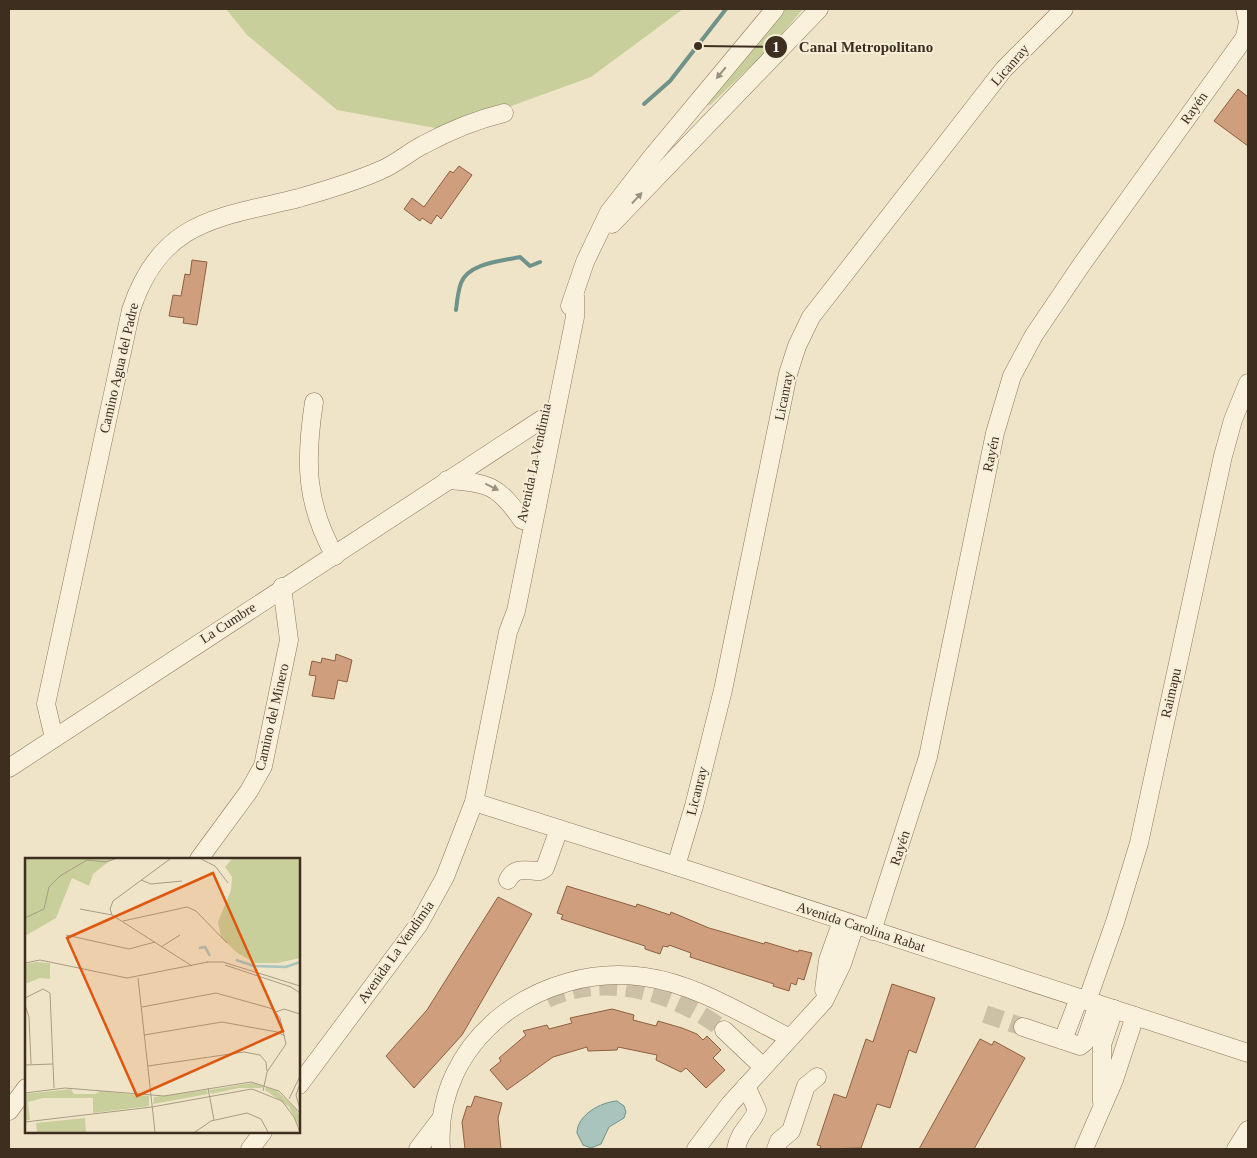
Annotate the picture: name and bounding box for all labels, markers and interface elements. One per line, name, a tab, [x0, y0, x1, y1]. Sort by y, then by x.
callout: Canal Metropolitano	[763, 32, 943, 62]
text: 1	[772, 39, 780, 55]
text: Canal Metropolitano	[799, 39, 933, 55]
street label: Licanray	[988, 41, 1032, 89]
one-way arrow	[716, 66, 727, 79]
street label: Rayén	[1178, 89, 1210, 127]
one-way arrow	[631, 192, 643, 204]
street label: Camino Agua del Padre	[97, 301, 141, 435]
street label: Licanray	[772, 370, 796, 422]
street label: Avenida La Vendimia	[514, 401, 554, 524]
street label: Rayén	[980, 435, 1002, 473]
one-way arrow	[484, 483, 499, 492]
street label: La Cumbre	[197, 599, 259, 647]
street label: Camino del Minero	[252, 662, 292, 772]
street label: Raimapu	[1158, 667, 1184, 719]
street label: Licanray	[684, 765, 710, 817]
street label: Rayén	[887, 829, 913, 867]
inset map	[25, 858, 300, 1133]
street label: Avenida La Vendimia	[355, 897, 437, 1006]
street label: Avenida Carolina Rabat	[795, 899, 927, 955]

